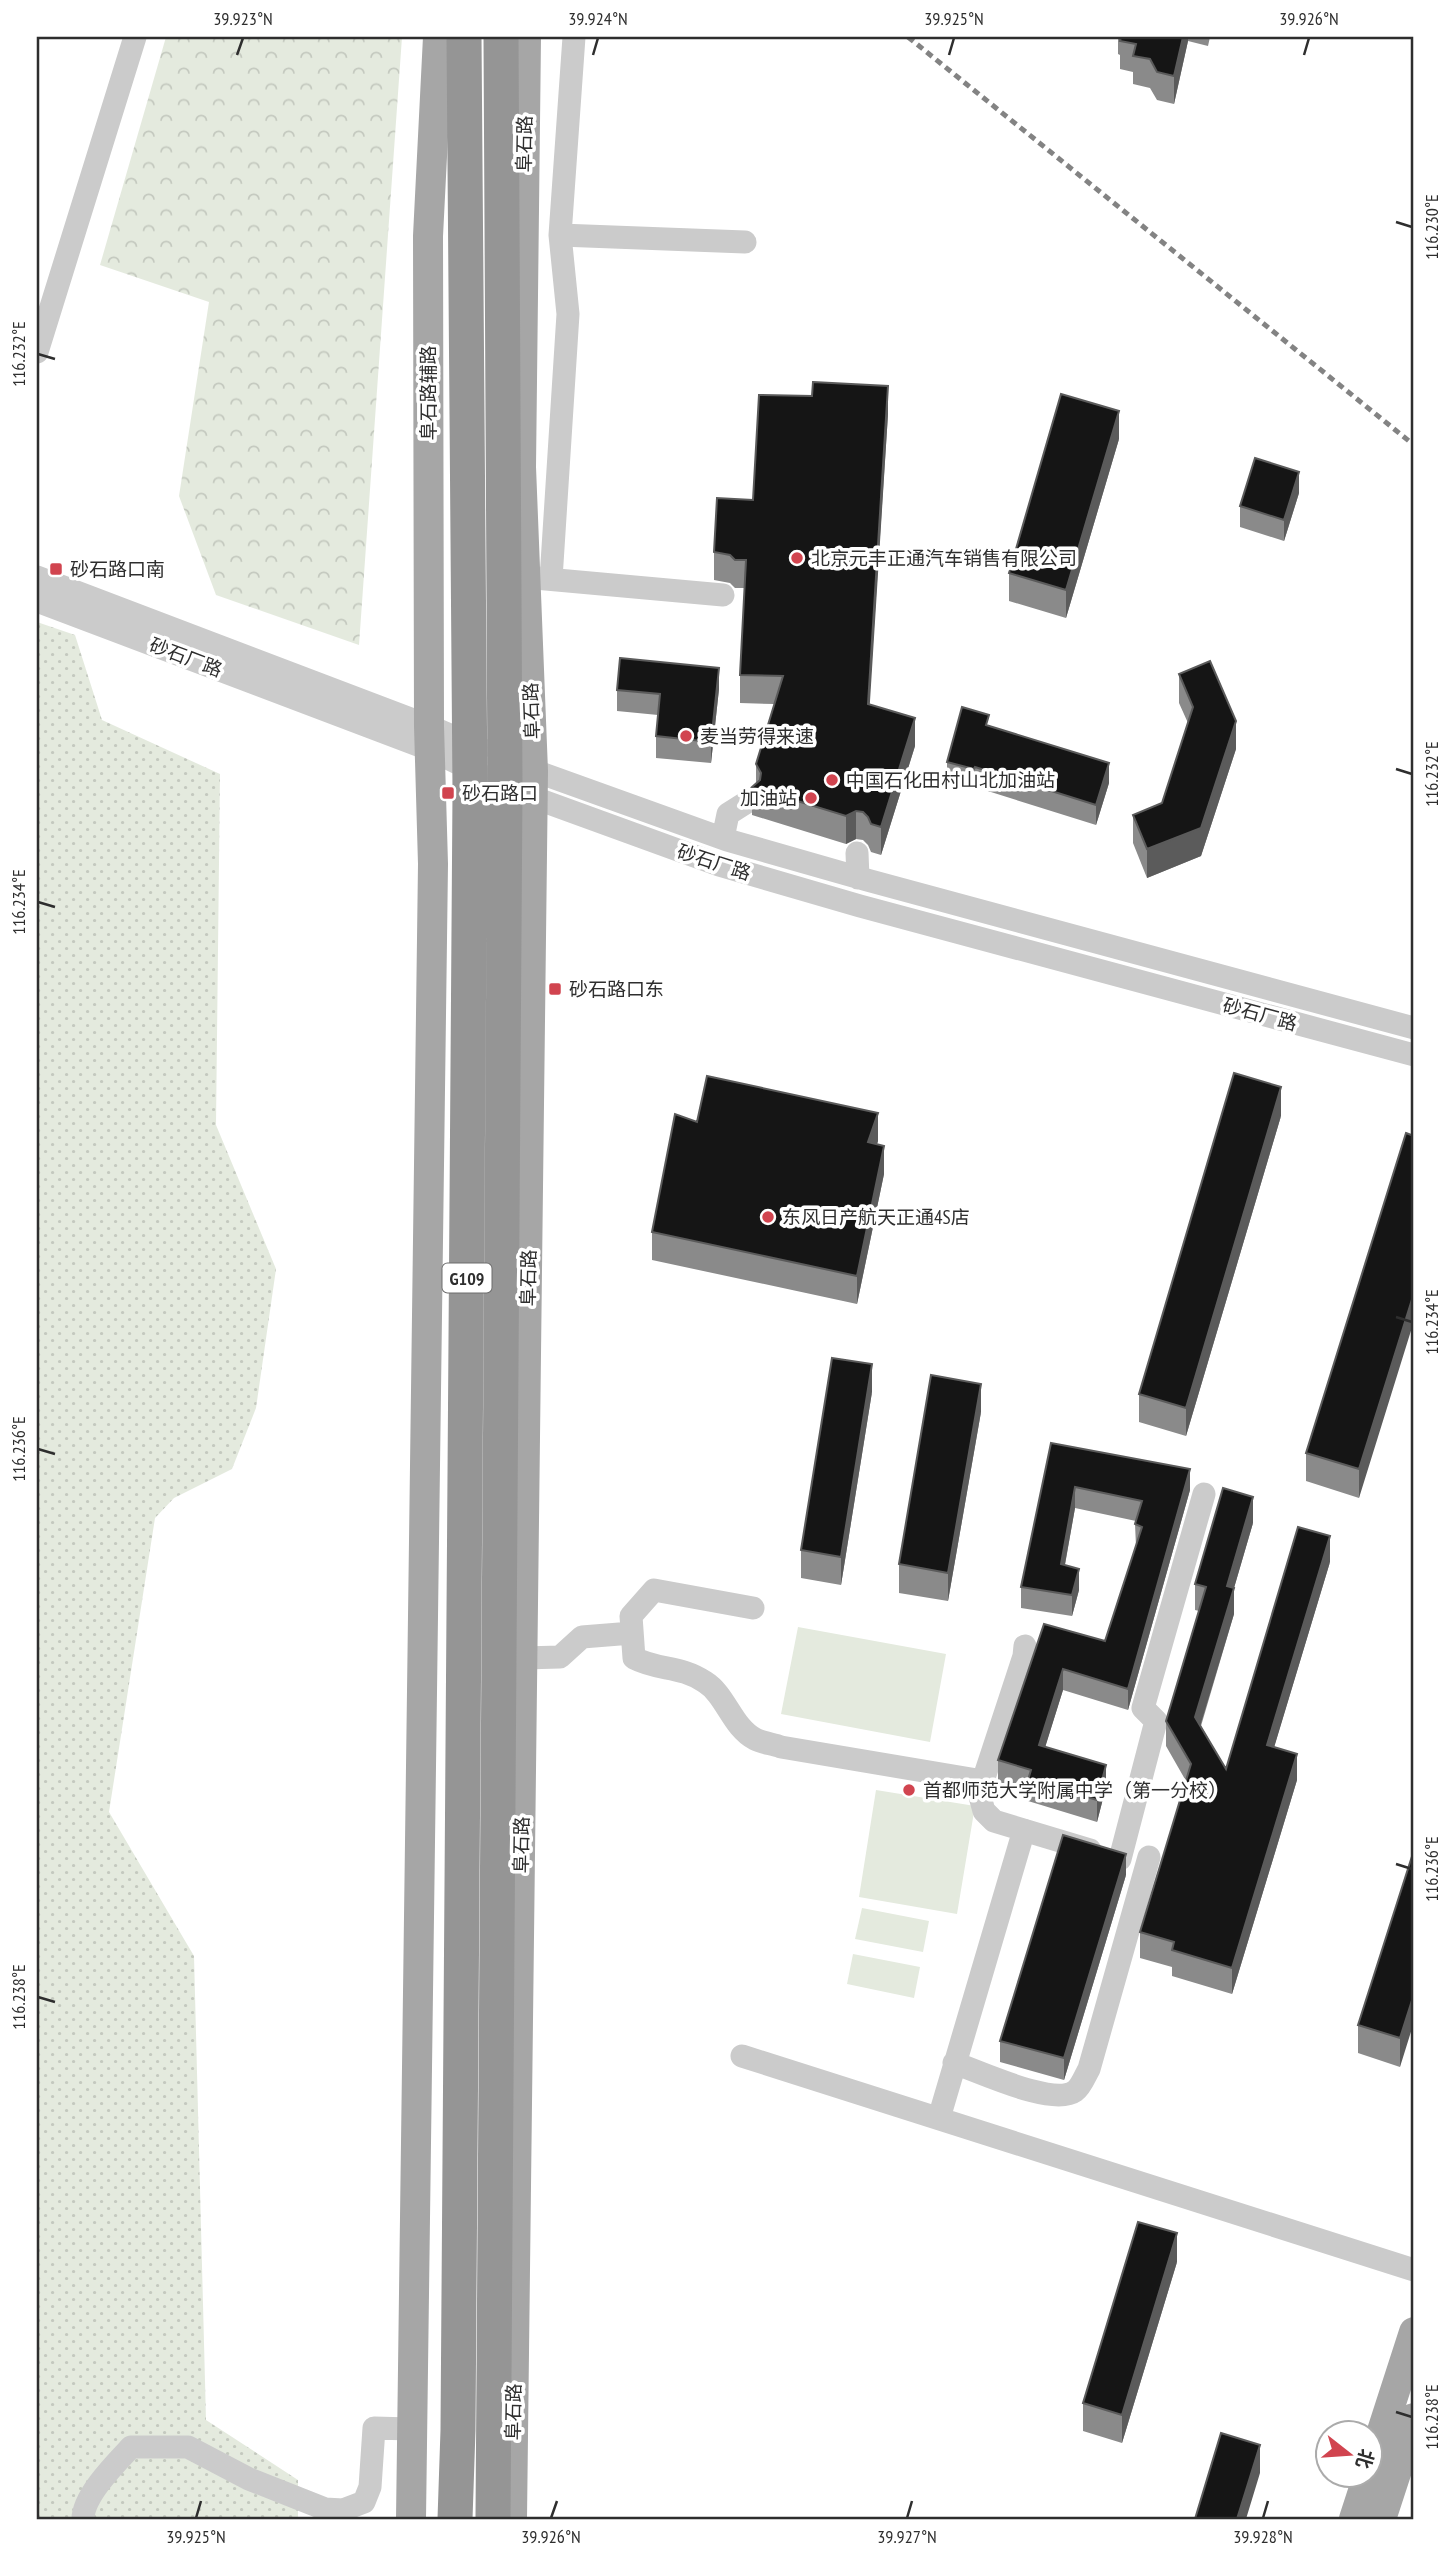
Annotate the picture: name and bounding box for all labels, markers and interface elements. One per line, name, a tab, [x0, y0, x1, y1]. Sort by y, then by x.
text: 39.923°N	[213, 7, 273, 30]
text: 39.924°N	[568, 7, 628, 30]
text: 39.925°N	[924, 7, 984, 30]
text: 39.926°N	[1279, 7, 1339, 30]
street label: 阜石路	[512, 115, 536, 173]
text: 116.230°E	[1420, 194, 1443, 260]
text: 116.232°E	[7, 321, 30, 387]
street label: 阜石路辅路	[416, 345, 440, 441]
place label: 北京元丰正通汽车销售有限公司	[811, 546, 1077, 570]
marker: 北京元丰正通汽车销售有限公司	[789, 550, 805, 566]
place label: 砂石路口南	[70, 557, 165, 581]
marker: 砂石路口南	[48, 561, 64, 577]
street label: 砂石厂路	[146, 632, 226, 682]
street label: 阜石路	[518, 682, 544, 740]
place label: 麦当劳得来速	[700, 724, 814, 748]
marker: 麦当劳得来速	[678, 728, 694, 744]
text: 116.232°E	[1420, 741, 1443, 807]
place label: 中国石化田村山北加油站	[846, 768, 1055, 792]
marker: 中国石化田村山北加油站	[824, 772, 840, 788]
place label: 砂石路口	[462, 781, 538, 805]
marker: 砂石路口	[440, 785, 456, 801]
place label: 加油站	[740, 786, 797, 810]
marker: 加油站	[803, 790, 819, 806]
street label: 砂石厂路	[674, 839, 754, 885]
text: 116.234°E	[7, 869, 30, 935]
place label: 砂石路口东	[569, 977, 664, 1001]
marker: 砂石路口东	[547, 981, 563, 997]
street label: 砂石厂路	[1220, 993, 1300, 1035]
place label: 东风日产航天正通4S店	[782, 1205, 970, 1229]
marker: 东风日产航天正通4S店	[760, 1209, 776, 1225]
street label: 阜石路	[516, 1249, 540, 1307]
road number: G109	[442, 1264, 491, 1293]
text: 116.234°E	[1420, 1289, 1443, 1355]
text: 116.236°E	[7, 1416, 30, 1482]
place label: 首都师范大学附属中学（第一分校）	[923, 1778, 1227, 1802]
marker: 首都师范大学附属中学（第一分校）	[901, 1782, 917, 1798]
street label: 阜石路	[509, 1816, 533, 1874]
text: 116.236°E	[1420, 1836, 1443, 1902]
text: 116.238°E	[7, 1964, 30, 2030]
street label: 阜石路	[501, 2383, 525, 2441]
text: 116.238°E	[1420, 2384, 1443, 2450]
north arrow	[1314, 2420, 1384, 2490]
text: 北	[1351, 2446, 1380, 2472]
text: 39.925°N	[166, 2525, 226, 2548]
text: 39.926°N	[521, 2525, 581, 2548]
text: 39.927°N	[877, 2525, 937, 2548]
text: 39.928°N	[1233, 2525, 1293, 2548]

